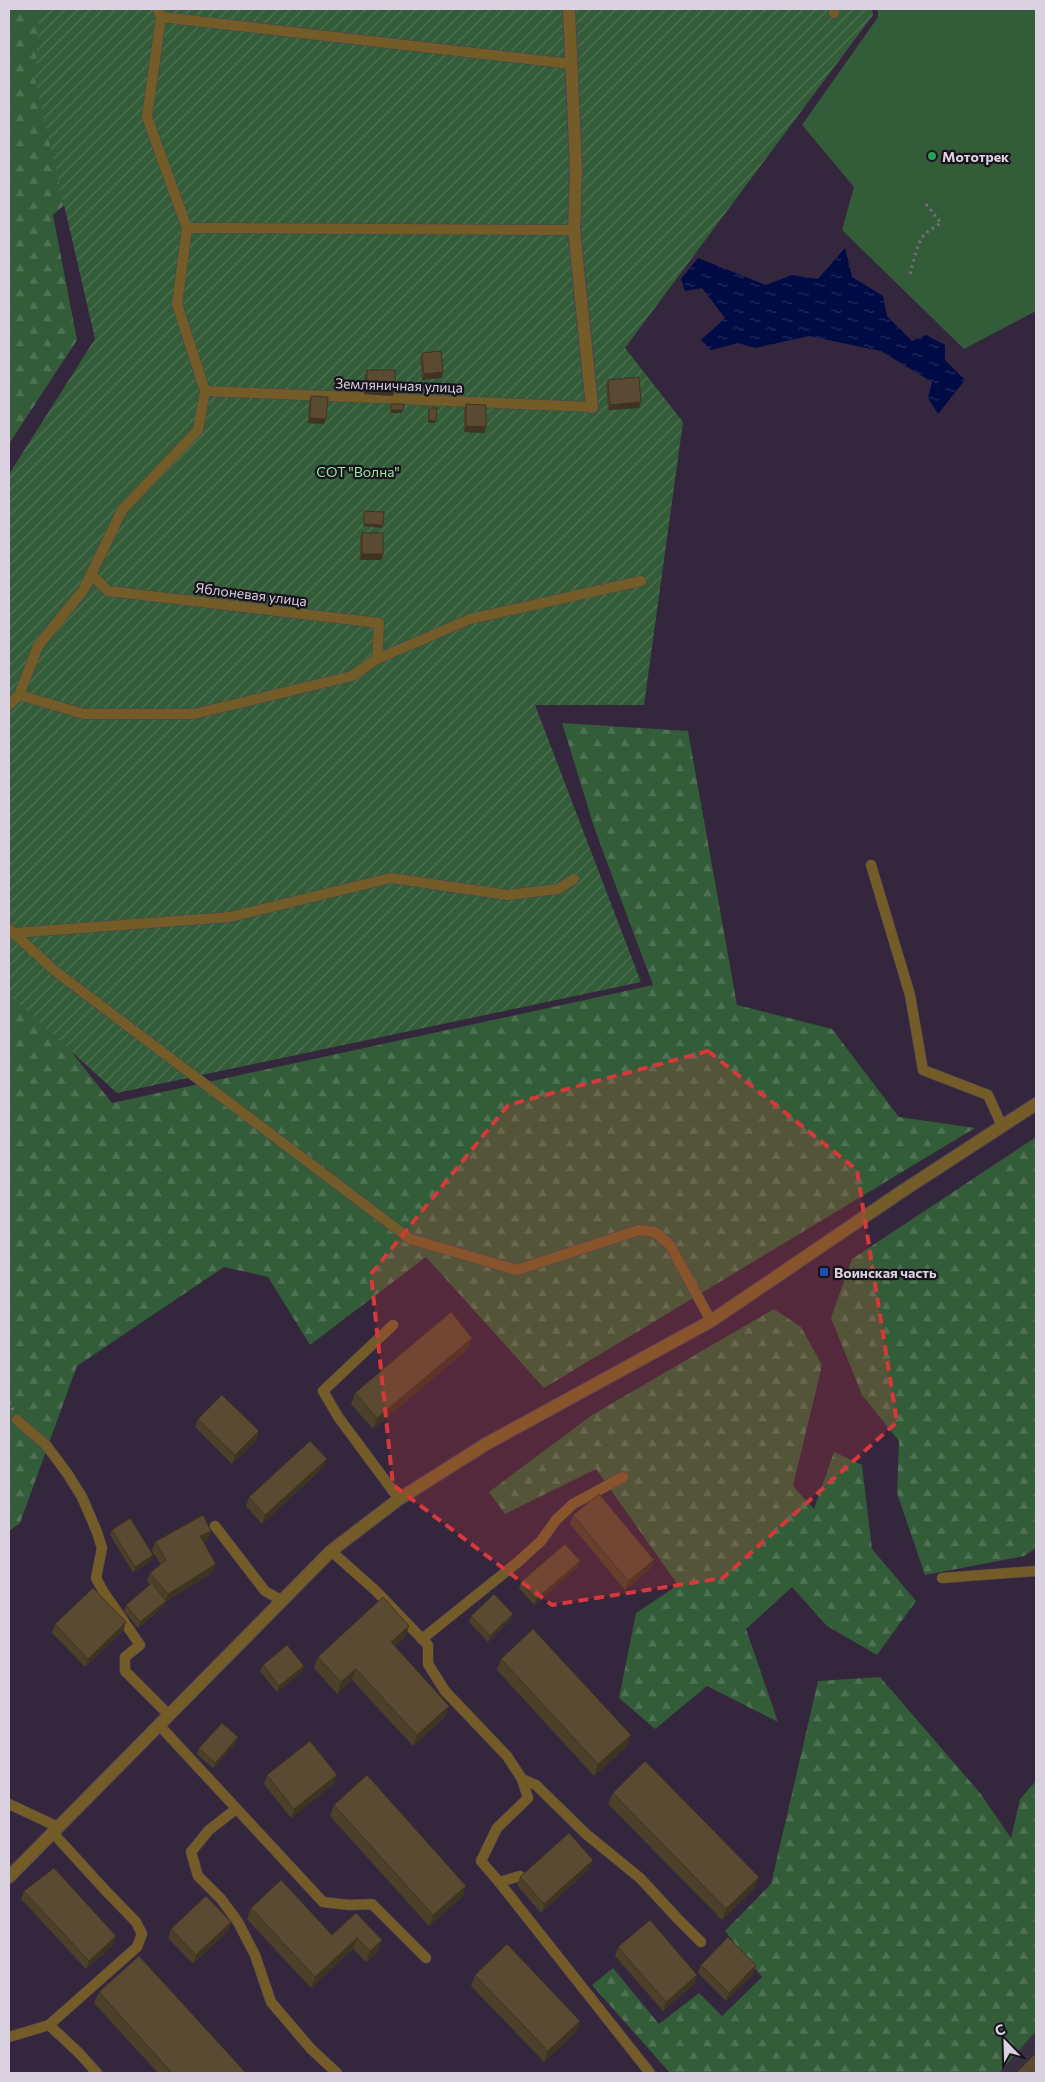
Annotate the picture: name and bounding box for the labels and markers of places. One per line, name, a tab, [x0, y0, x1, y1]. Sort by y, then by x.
place label: Мототрек	[942, 148, 1009, 165]
marker: Мототрек	[926, 150, 938, 162]
place label: Воинская часть	[834, 1264, 937, 1281]
marker: Воинская часть	[818, 1266, 830, 1278]

